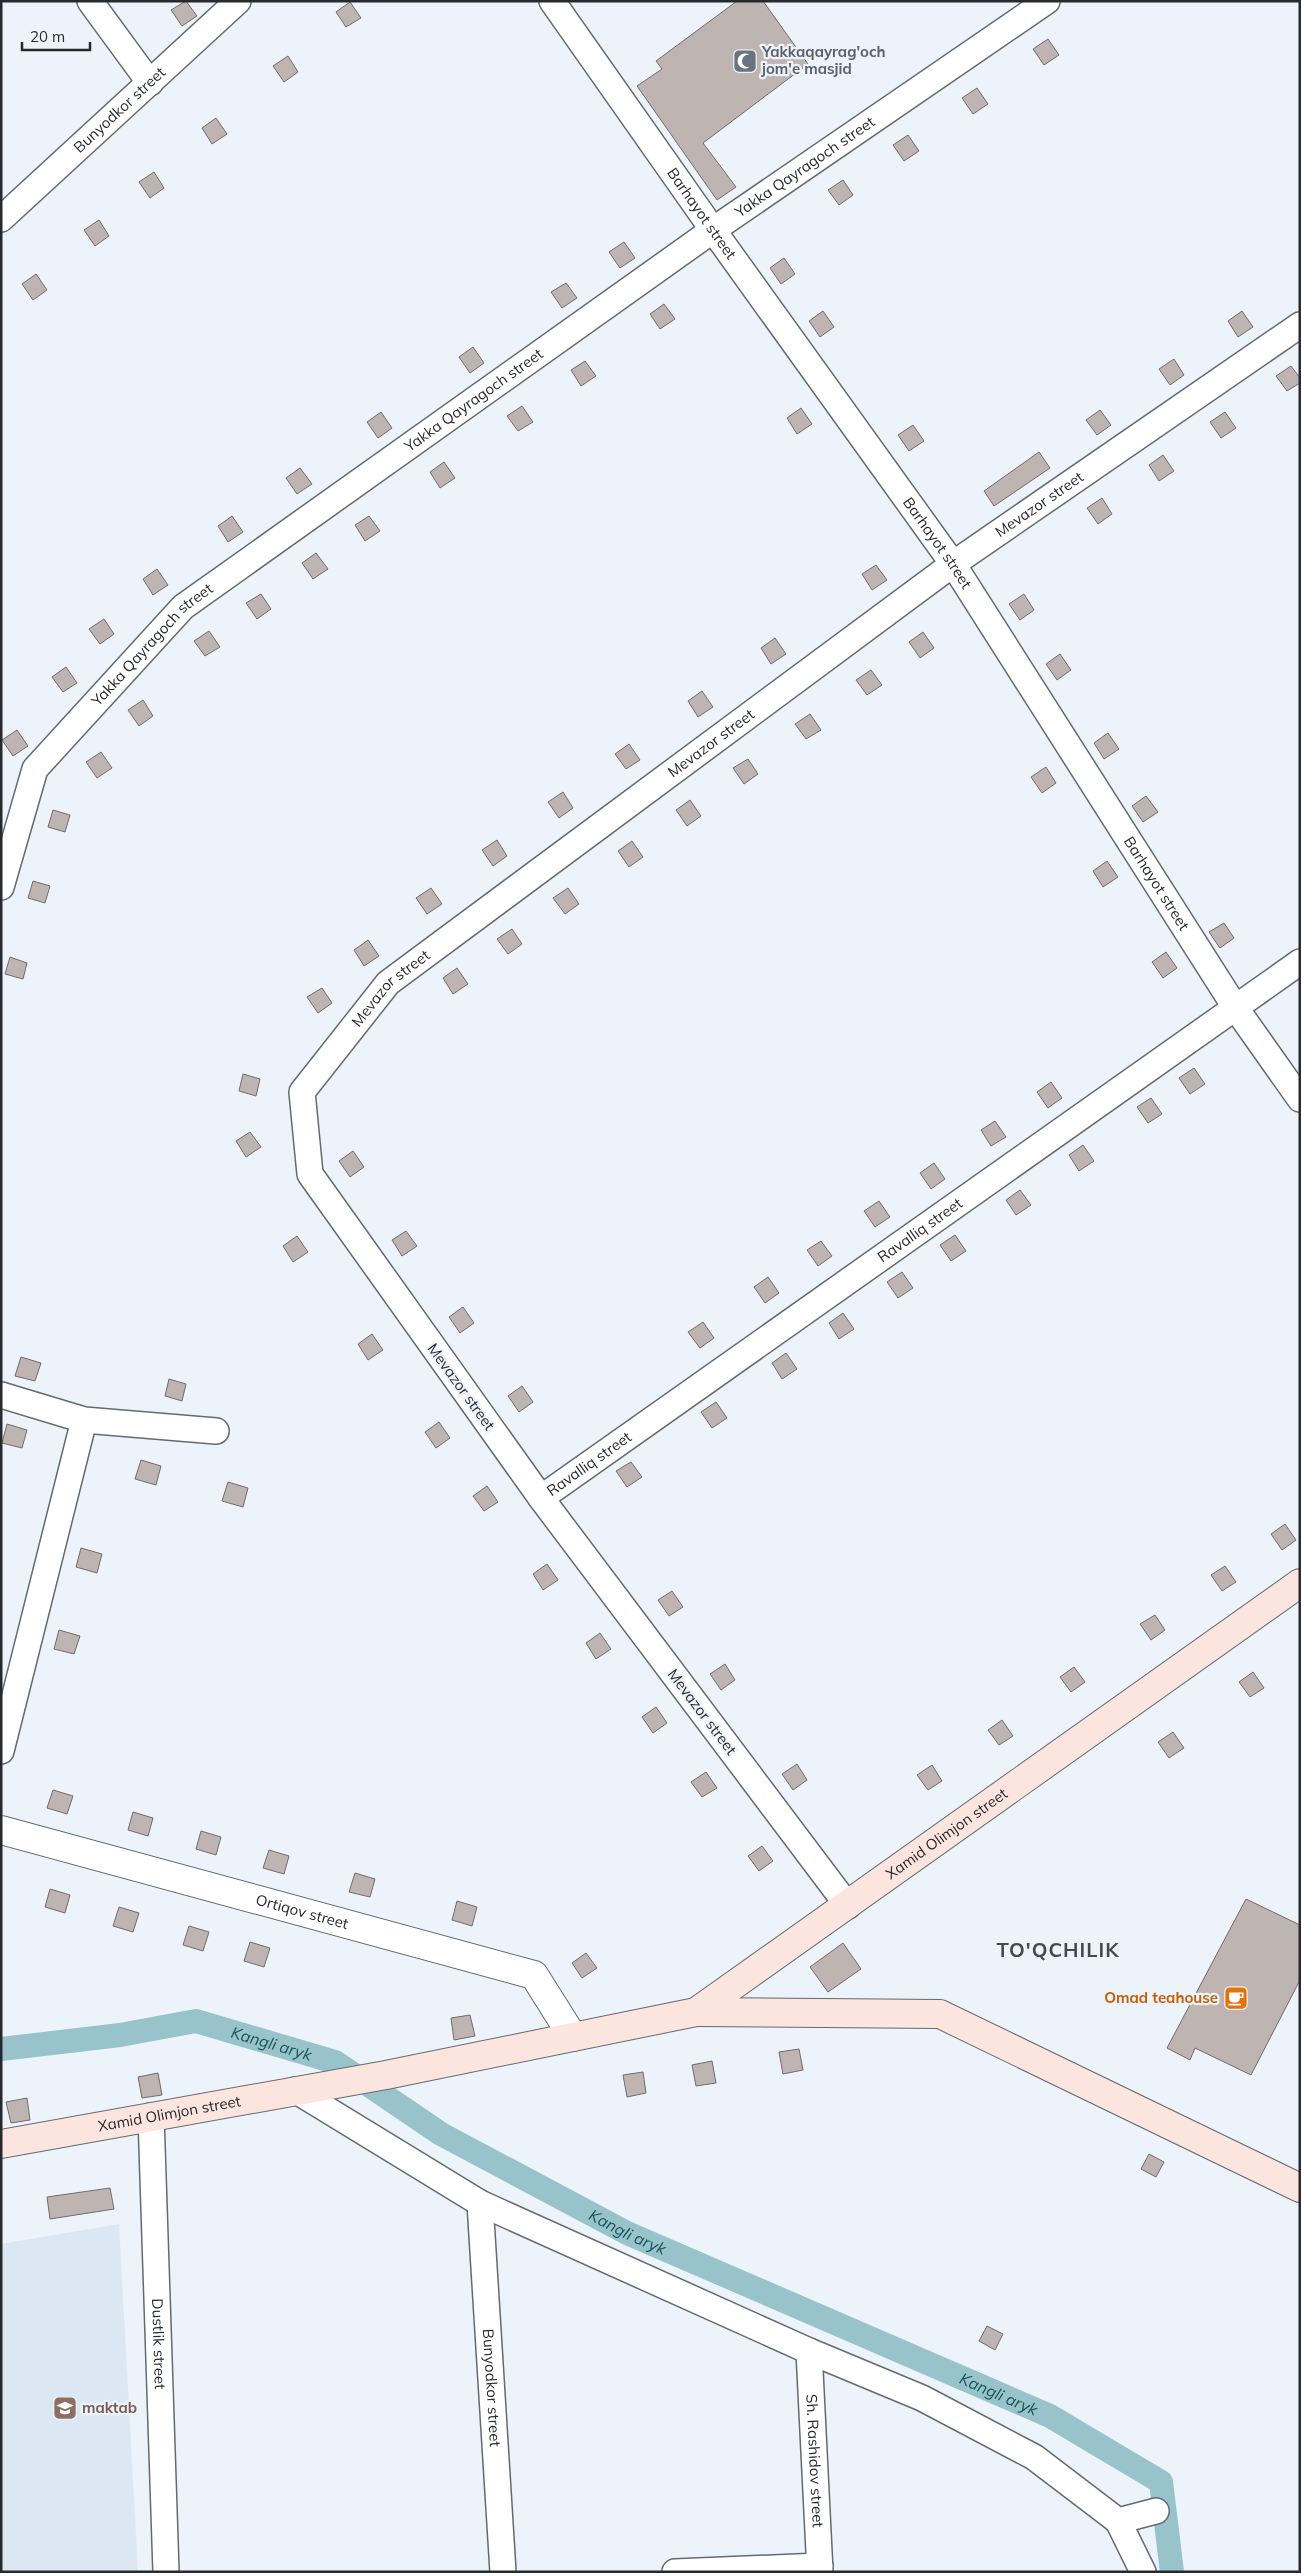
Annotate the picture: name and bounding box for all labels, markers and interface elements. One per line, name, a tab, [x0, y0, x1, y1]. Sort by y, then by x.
scale bar	[22, 20, 90, 52]
text: 20 m	[30, 27, 65, 46]
place label: Yakkaqayrag'och jom'e masjid	[761, 42, 886, 78]
mosque icon: Yakkaqayrag'och jom'e masjid	[732, 48, 758, 74]
street label: Bunyodkor street	[69, 63, 169, 157]
street label: Yakka Qayragoch street	[730, 112, 878, 222]
street label: Barhayot street	[663, 164, 741, 263]
street label: Yakka Qayragoch street	[400, 344, 546, 456]
street label: Mevazor street	[991, 467, 1087, 541]
street label: Barhayot street	[899, 493, 976, 592]
street label: Yakka Qayragoch street	[87, 579, 216, 711]
street label: Mevazor street	[664, 705, 758, 781]
street label: Barhayot street	[1120, 833, 1194, 934]
street label: Mevazor street	[347, 945, 433, 1030]
street label: Ravalliq street	[874, 1194, 966, 1266]
street label: Mevazor street	[423, 1340, 499, 1434]
street label: Ravalliq street	[543, 1427, 635, 1500]
street label: Mevazor street	[664, 1665, 741, 1758]
street label: Xamid Olimjon street	[882, 1784, 1011, 1883]
street label: Ortiqov street	[254, 1890, 351, 1933]
district label: TO'QCHILIK	[997, 1937, 1119, 1962]
cafe icon: Omad teahouse	[1223, 1985, 1249, 2011]
place label: Omad teahouse	[1104, 1988, 1218, 2007]
water label: Kangli aryk	[229, 2022, 315, 2065]
street label: Xamid Olimjon street	[96, 2091, 242, 2135]
water label: Kangli aryk	[586, 2205, 670, 2259]
street label: Dustlik street	[148, 2298, 170, 2390]
street label: Bunyodkor street	[479, 2328, 505, 2447]
water label: Kangli aryk	[957, 2368, 1042, 2420]
street label: Sh. Rashidov street	[802, 2394, 828, 2528]
school or university icon: maktab	[52, 2395, 78, 2421]
place label: maktab	[82, 2398, 137, 2417]

